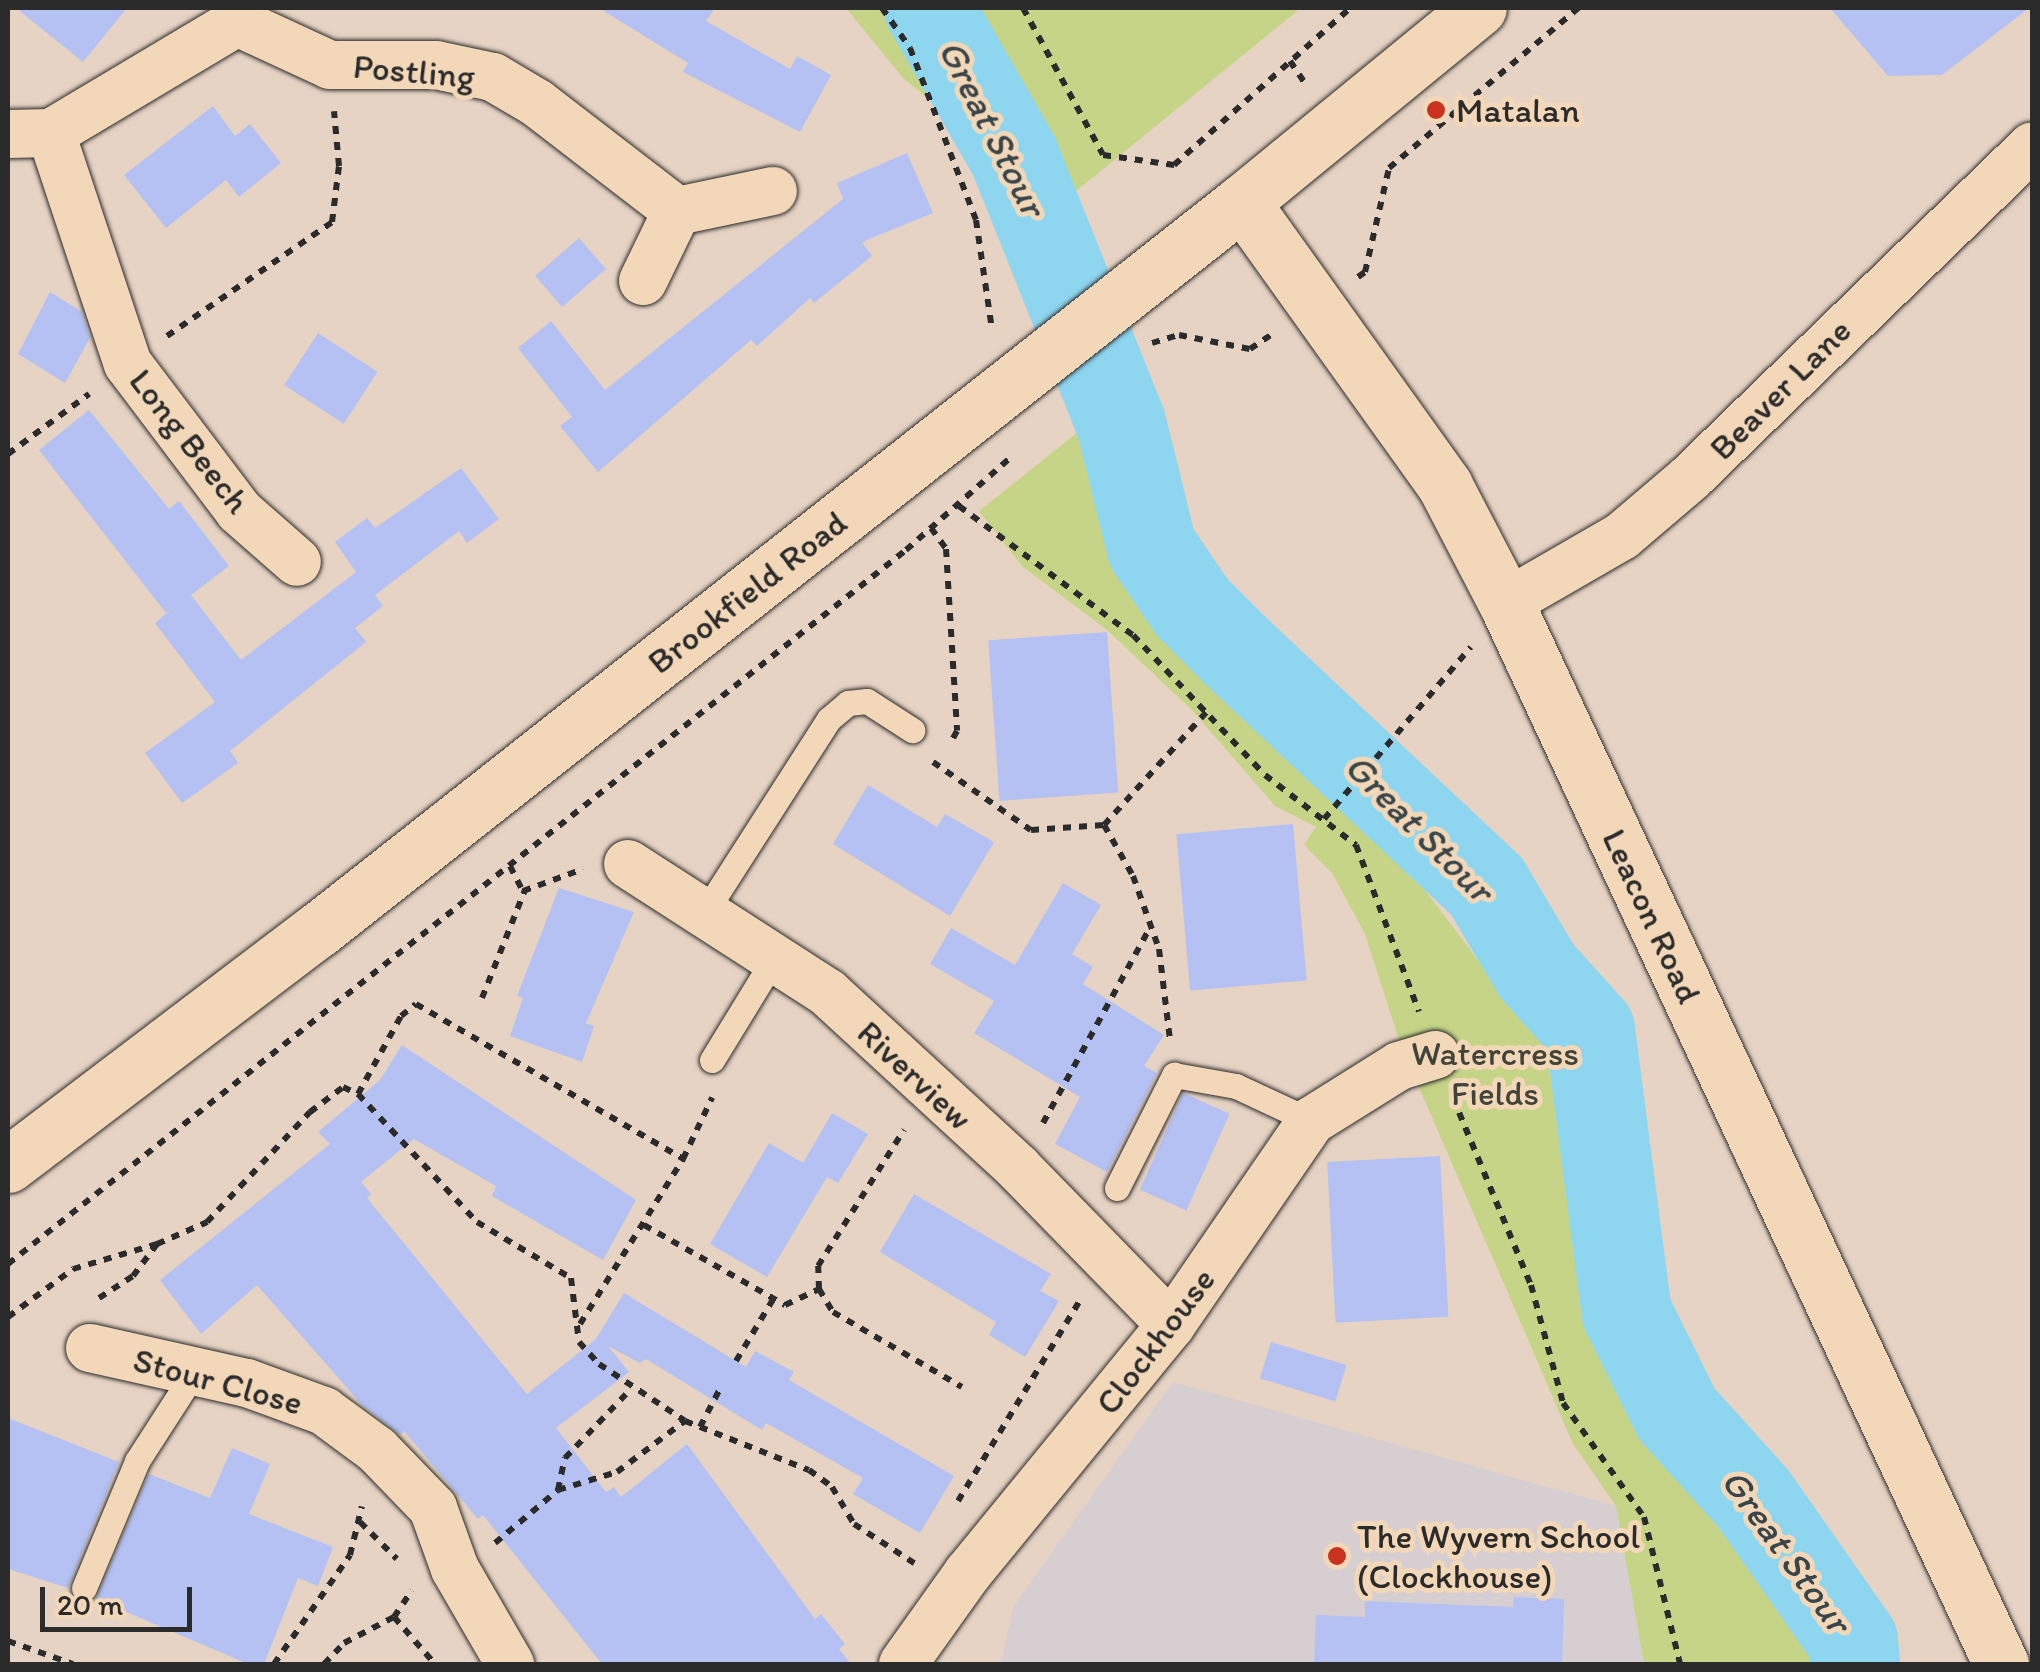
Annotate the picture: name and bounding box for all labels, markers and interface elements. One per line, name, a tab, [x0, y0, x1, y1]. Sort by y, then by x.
water label: Great Stour	[928, 33, 1056, 223]
street label: Postling	[351, 45, 477, 97]
place label: Matalan	[1456, 89, 1580, 131]
marker: Matalan	[1425, 99, 1447, 121]
street label: Beaver Lane	[1700, 309, 1860, 469]
street label: Long Beech	[121, 361, 259, 521]
street label: Brookfield Road	[639, 501, 855, 683]
water label: Great Stour	[1335, 744, 1503, 912]
street label: Leacon Road	[1593, 822, 1711, 1010]
street label: Riverview	[849, 1011, 981, 1139]
park label: Watercress Fields	[1411, 1032, 1579, 1114]
street label: Clockhouse	[1086, 1259, 1224, 1423]
street label: Stour Close	[129, 1338, 307, 1424]
water label: Great Stour	[1711, 1460, 1861, 1642]
place label: The Wyvern School (Clockhouse)	[1357, 1515, 1640, 1597]
marker: The Wyvern School (Clockhouse)	[1326, 1545, 1348, 1567]
scale bar	[45, 1567, 198, 1629]
text: 20 m	[57, 1586, 123, 1623]

